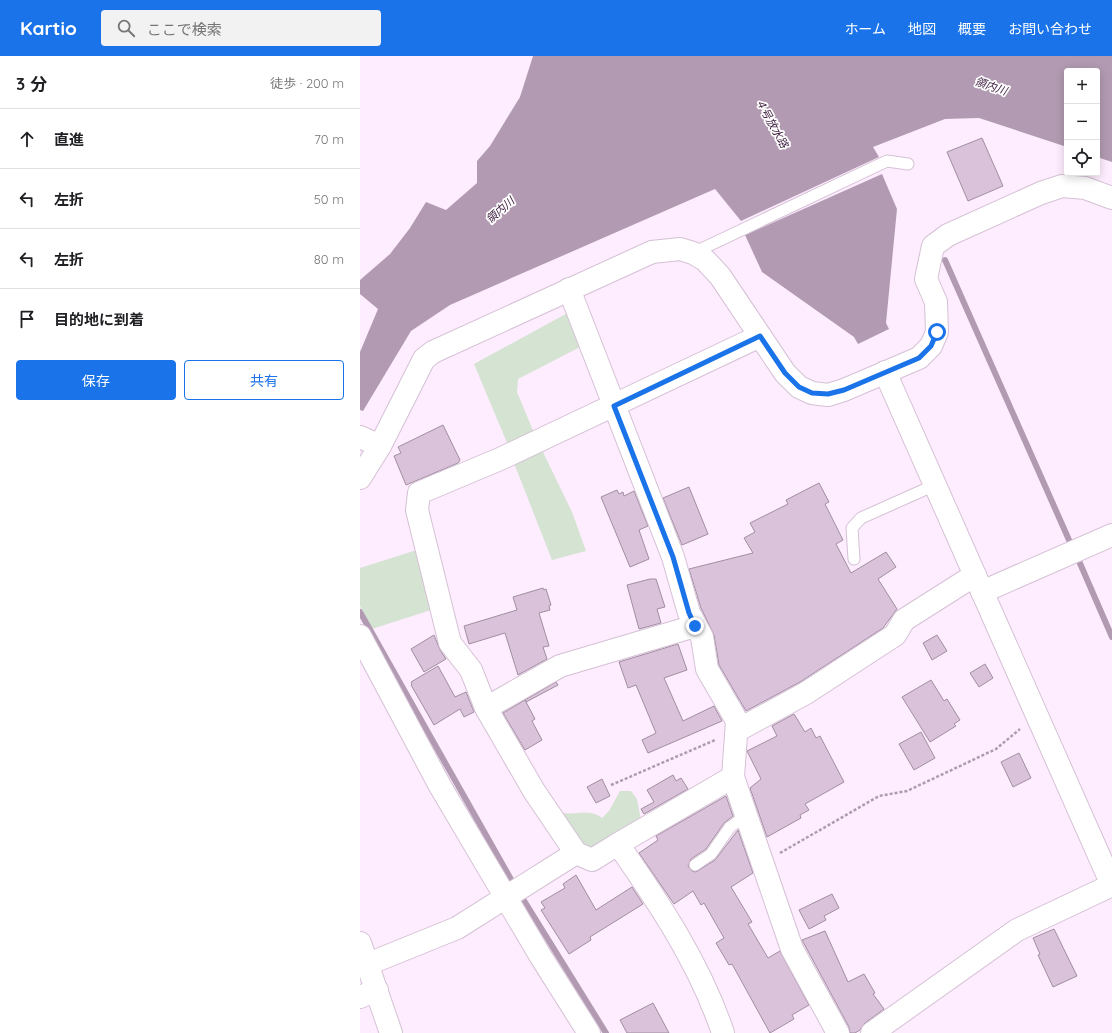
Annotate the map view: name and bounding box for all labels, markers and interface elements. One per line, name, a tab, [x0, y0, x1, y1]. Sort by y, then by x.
search box	[101, 10, 381, 46]
text: Kartio	[20, 16, 77, 40]
icon: search	[115, 17, 137, 39]
text: ここで検索	[147, 20, 222, 39]
text: ホーム	[844, 20, 886, 38]
text: 地図	[908, 20, 936, 38]
text: 概要	[958, 20, 986, 38]
text: お問い合わせ	[1008, 20, 1092, 38]
map controls	[1064, 68, 1100, 176]
button: +	[1064, 68, 1100, 104]
text: 3 分	[16, 73, 47, 94]
water label: 領内川	[973, 74, 1010, 98]
text: 徒歩 · 200 m	[270, 75, 344, 91]
water label: ４号放水路	[753, 96, 792, 151]
button: −	[1064, 104, 1100, 140]
icon: ahead	[16, 128, 38, 150]
text: 直進	[54, 130, 84, 149]
text: 70 m	[314, 131, 344, 147]
button: locate	[1064, 140, 1100, 176]
icon: left	[16, 188, 38, 210]
text: 左折	[54, 190, 84, 209]
text: 50 m	[314, 191, 344, 207]
water label: 領内川	[483, 193, 518, 226]
icon: left	[16, 248, 38, 270]
text: 左折	[54, 250, 84, 269]
text: 80 m	[314, 251, 344, 267]
icon: arrive	[16, 308, 38, 330]
text: 目的地に到着	[54, 310, 144, 329]
route start	[928, 323, 946, 341]
button: 保存	[16, 360, 176, 400]
button: 共有	[184, 360, 344, 400]
route end	[686, 617, 704, 635]

